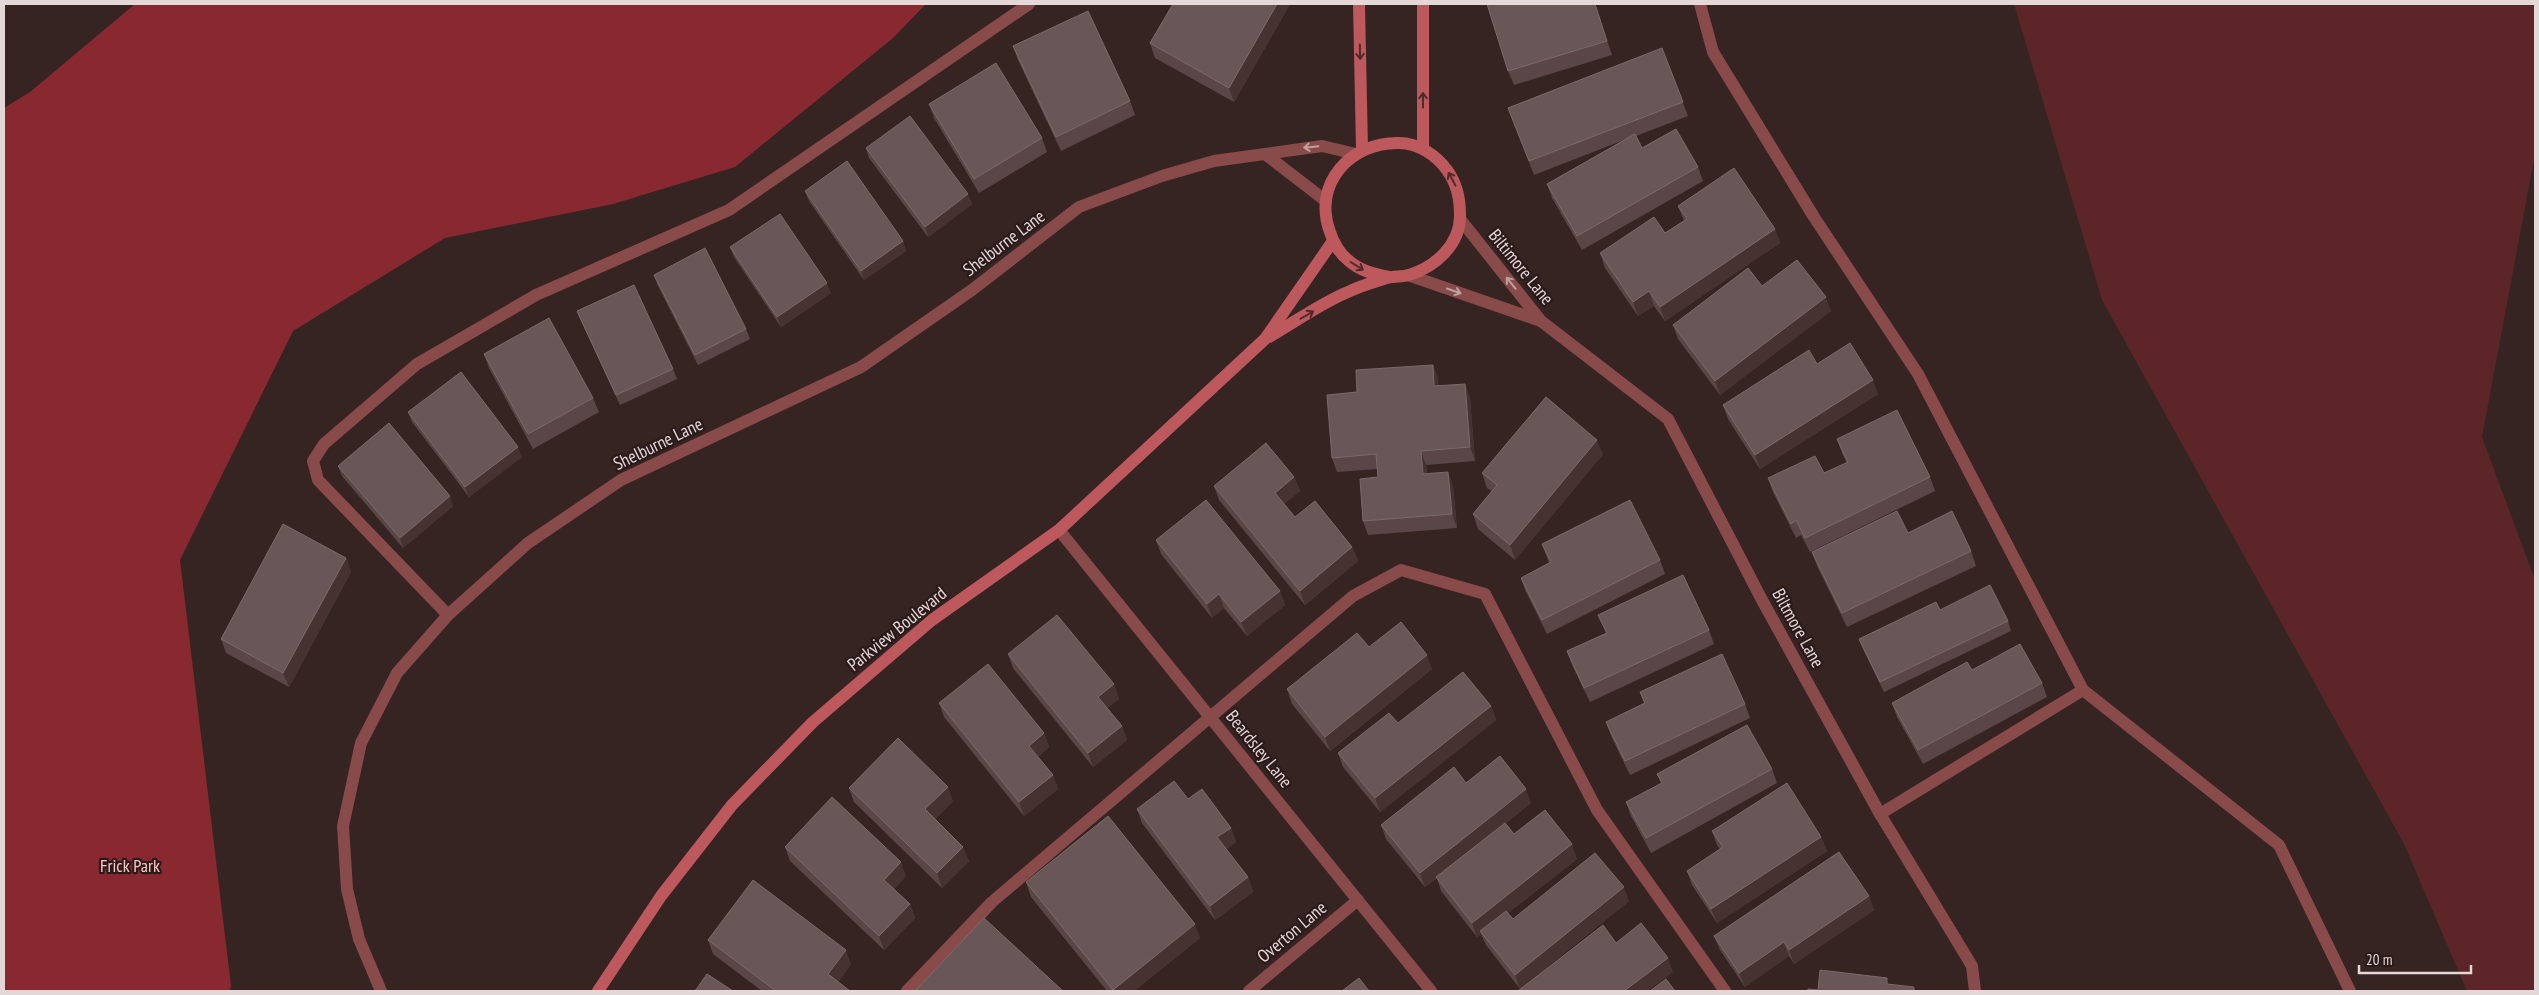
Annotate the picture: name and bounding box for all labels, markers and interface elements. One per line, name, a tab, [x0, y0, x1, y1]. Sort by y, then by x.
one-way arrow	[1355, 44, 1365, 60]
one-way arrow	[1418, 92, 1428, 108]
one-way arrow	[1303, 142, 1319, 152]
one-way arrow	[1447, 171, 1457, 186]
street label: Shelburne Lane	[958, 204, 1049, 281]
street label: Biltimore Lane	[1484, 224, 1559, 309]
one-way arrow	[1349, 261, 1363, 271]
one-way arrow	[1505, 277, 1516, 290]
one-way arrow	[1446, 287, 1461, 296]
one-way arrow	[1299, 310, 1314, 319]
street label: Shelburne Lane	[609, 412, 706, 475]
street label: Parkview Boulevard	[842, 581, 951, 676]
street label: Biltmore Lane	[1767, 584, 1830, 671]
street label: Beardsley Lane	[1221, 705, 1298, 792]
park label: Frick Park	[100, 854, 160, 877]
street label: Overton Lane	[1252, 896, 1331, 967]
scale bar	[2359, 942, 2472, 974]
text: 20 m	[2366, 950, 2392, 969]

